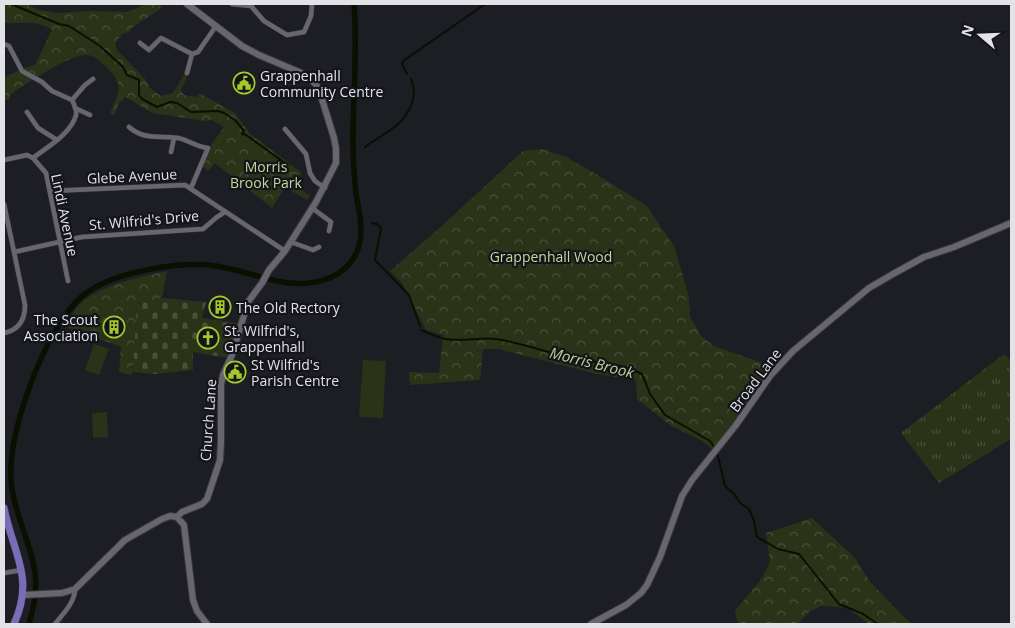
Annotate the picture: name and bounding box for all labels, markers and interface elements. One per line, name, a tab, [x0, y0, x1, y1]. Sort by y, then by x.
north arrow	[955, 10, 1005, 60]
text: N	[956, 22, 978, 39]
place label: Grappenhall Community Centre	[260, 66, 383, 101]
public building icon: Grappenhall Community Centre	[232, 71, 256, 95]
park label: Morris Brook Park	[230, 157, 303, 192]
street label: Glebe Avenue	[86, 164, 178, 188]
street label: Lindi Avenue	[47, 172, 83, 258]
street label: St. Wilfrid's Drive	[88, 206, 200, 234]
park label: Grappenhall Wood	[490, 247, 612, 266]
building icon: The Old Rectory	[208, 295, 232, 319]
place label: The Old Rectory	[236, 298, 341, 317]
place label: The Scout Association	[24, 310, 98, 345]
building icon: The Scout Association	[102, 315, 126, 339]
place label: St. Wilfrid's, Grappenhall	[224, 321, 305, 356]
church icon: St. Wilfrid's, Grappenhall	[196, 326, 220, 350]
water label: Morris Brook	[548, 342, 637, 382]
street label: Broad Lane	[725, 344, 785, 416]
place label: St Wilfrid's Parish Centre	[251, 355, 339, 390]
public building icon: St Wilfrid's Parish Centre	[223, 360, 247, 384]
street label: Church Lane	[196, 378, 220, 462]

